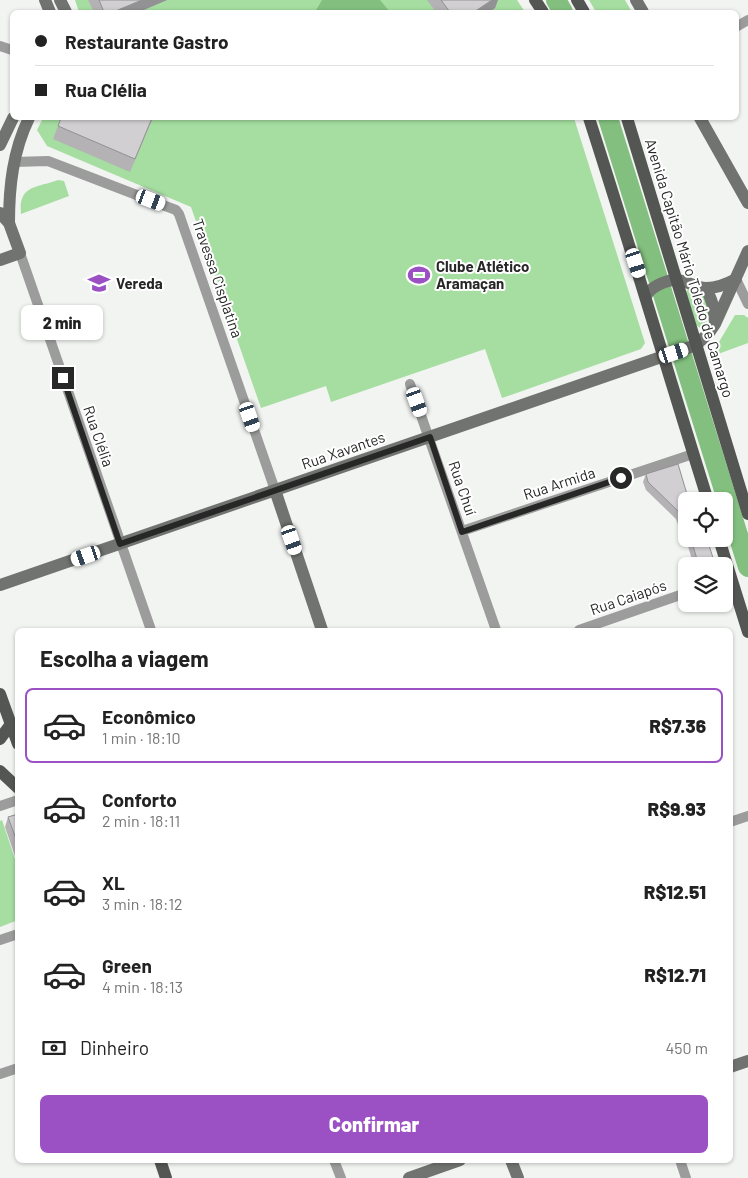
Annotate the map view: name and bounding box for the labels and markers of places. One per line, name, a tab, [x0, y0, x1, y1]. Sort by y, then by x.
place label: Clube Atlético Aramaçan	[436, 257, 529, 292]
sports icon: Clube Atlético Aramaçan	[406, 262, 432, 288]
school or university icon: Vereda	[86, 270, 112, 296]
place label: Vereda	[116, 274, 163, 292]

